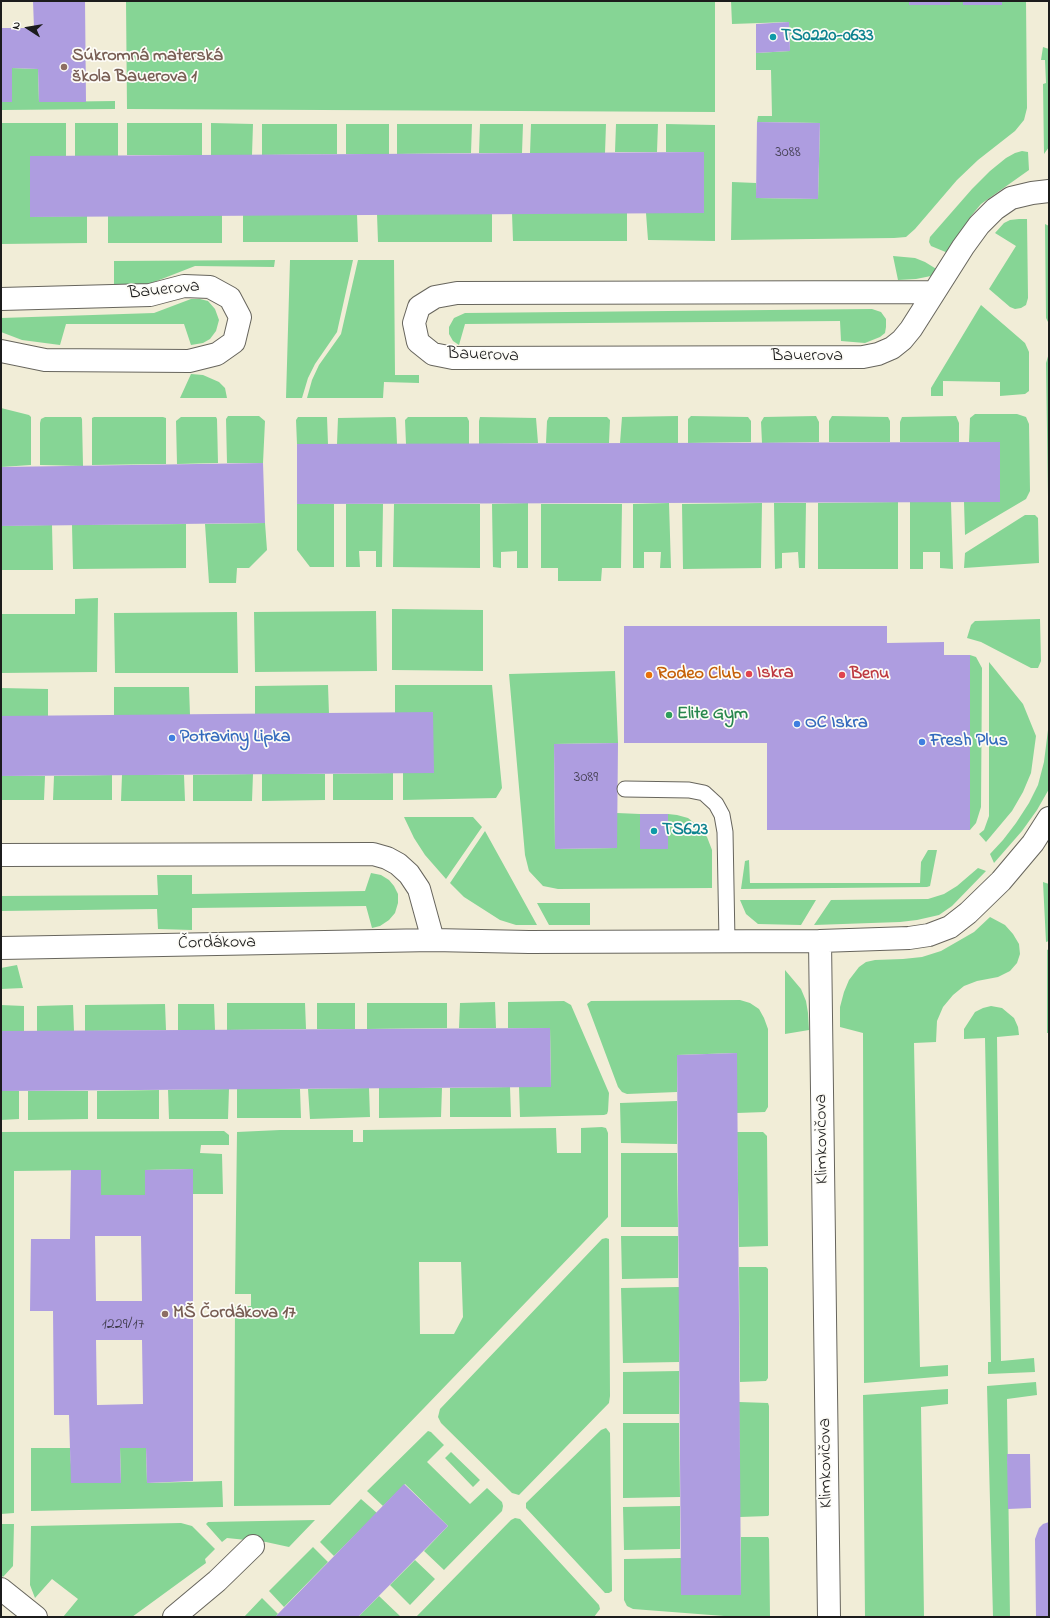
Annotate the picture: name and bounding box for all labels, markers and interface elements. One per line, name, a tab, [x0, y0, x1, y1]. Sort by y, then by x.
north arrow	[8, 8, 48, 48]
text: N	[8, 20, 25, 31]
place label: TS0220-0633	[781, 26, 874, 48]
marker: TS0220-0633	[768, 32, 778, 42]
place label: Súkromná materská škola Bauerova 1	[72, 46, 223, 88]
marker: Súkromná materská škola Bauerova 1	[59, 62, 69, 72]
house number: 3088	[775, 143, 801, 163]
street label: Bauerova	[127, 277, 201, 305]
street label: Bauerova	[447, 344, 519, 368]
street label: Bauerova	[771, 346, 843, 368]
place label: Iskra	[757, 663, 794, 685]
place label: Rodeo Club	[657, 664, 741, 686]
place label: Benu	[850, 664, 889, 686]
marker: Iskra	[744, 669, 754, 679]
marker: Rodeo Club	[644, 670, 654, 680]
marker: Benu	[837, 670, 847, 680]
place label: Elite Gym	[677, 704, 748, 726]
marker: Elite Gym	[664, 710, 674, 720]
place label: OC Iskra	[805, 713, 868, 735]
marker: OC Iskra	[792, 719, 802, 729]
place label: Potraviny Lipka	[180, 727, 290, 749]
place label: Fresh Plus	[930, 731, 1008, 753]
marker: Potraviny Lipka	[167, 733, 177, 743]
marker: Fresh Plus	[917, 737, 927, 747]
house number: 3089	[574, 768, 598, 788]
place label: TS623	[662, 820, 708, 842]
marker: TS623	[649, 826, 659, 836]
street label: Čordákova	[178, 933, 256, 955]
street label: Klimkovičova	[811, 1094, 835, 1184]
place label: MŠ Čordákova 17	[173, 1303, 296, 1325]
marker: MŠ Čordákova 17	[160, 1309, 170, 1319]
house number: 1229/17	[102, 1315, 144, 1335]
street label: Klimkovičova	[815, 1418, 839, 1508]

